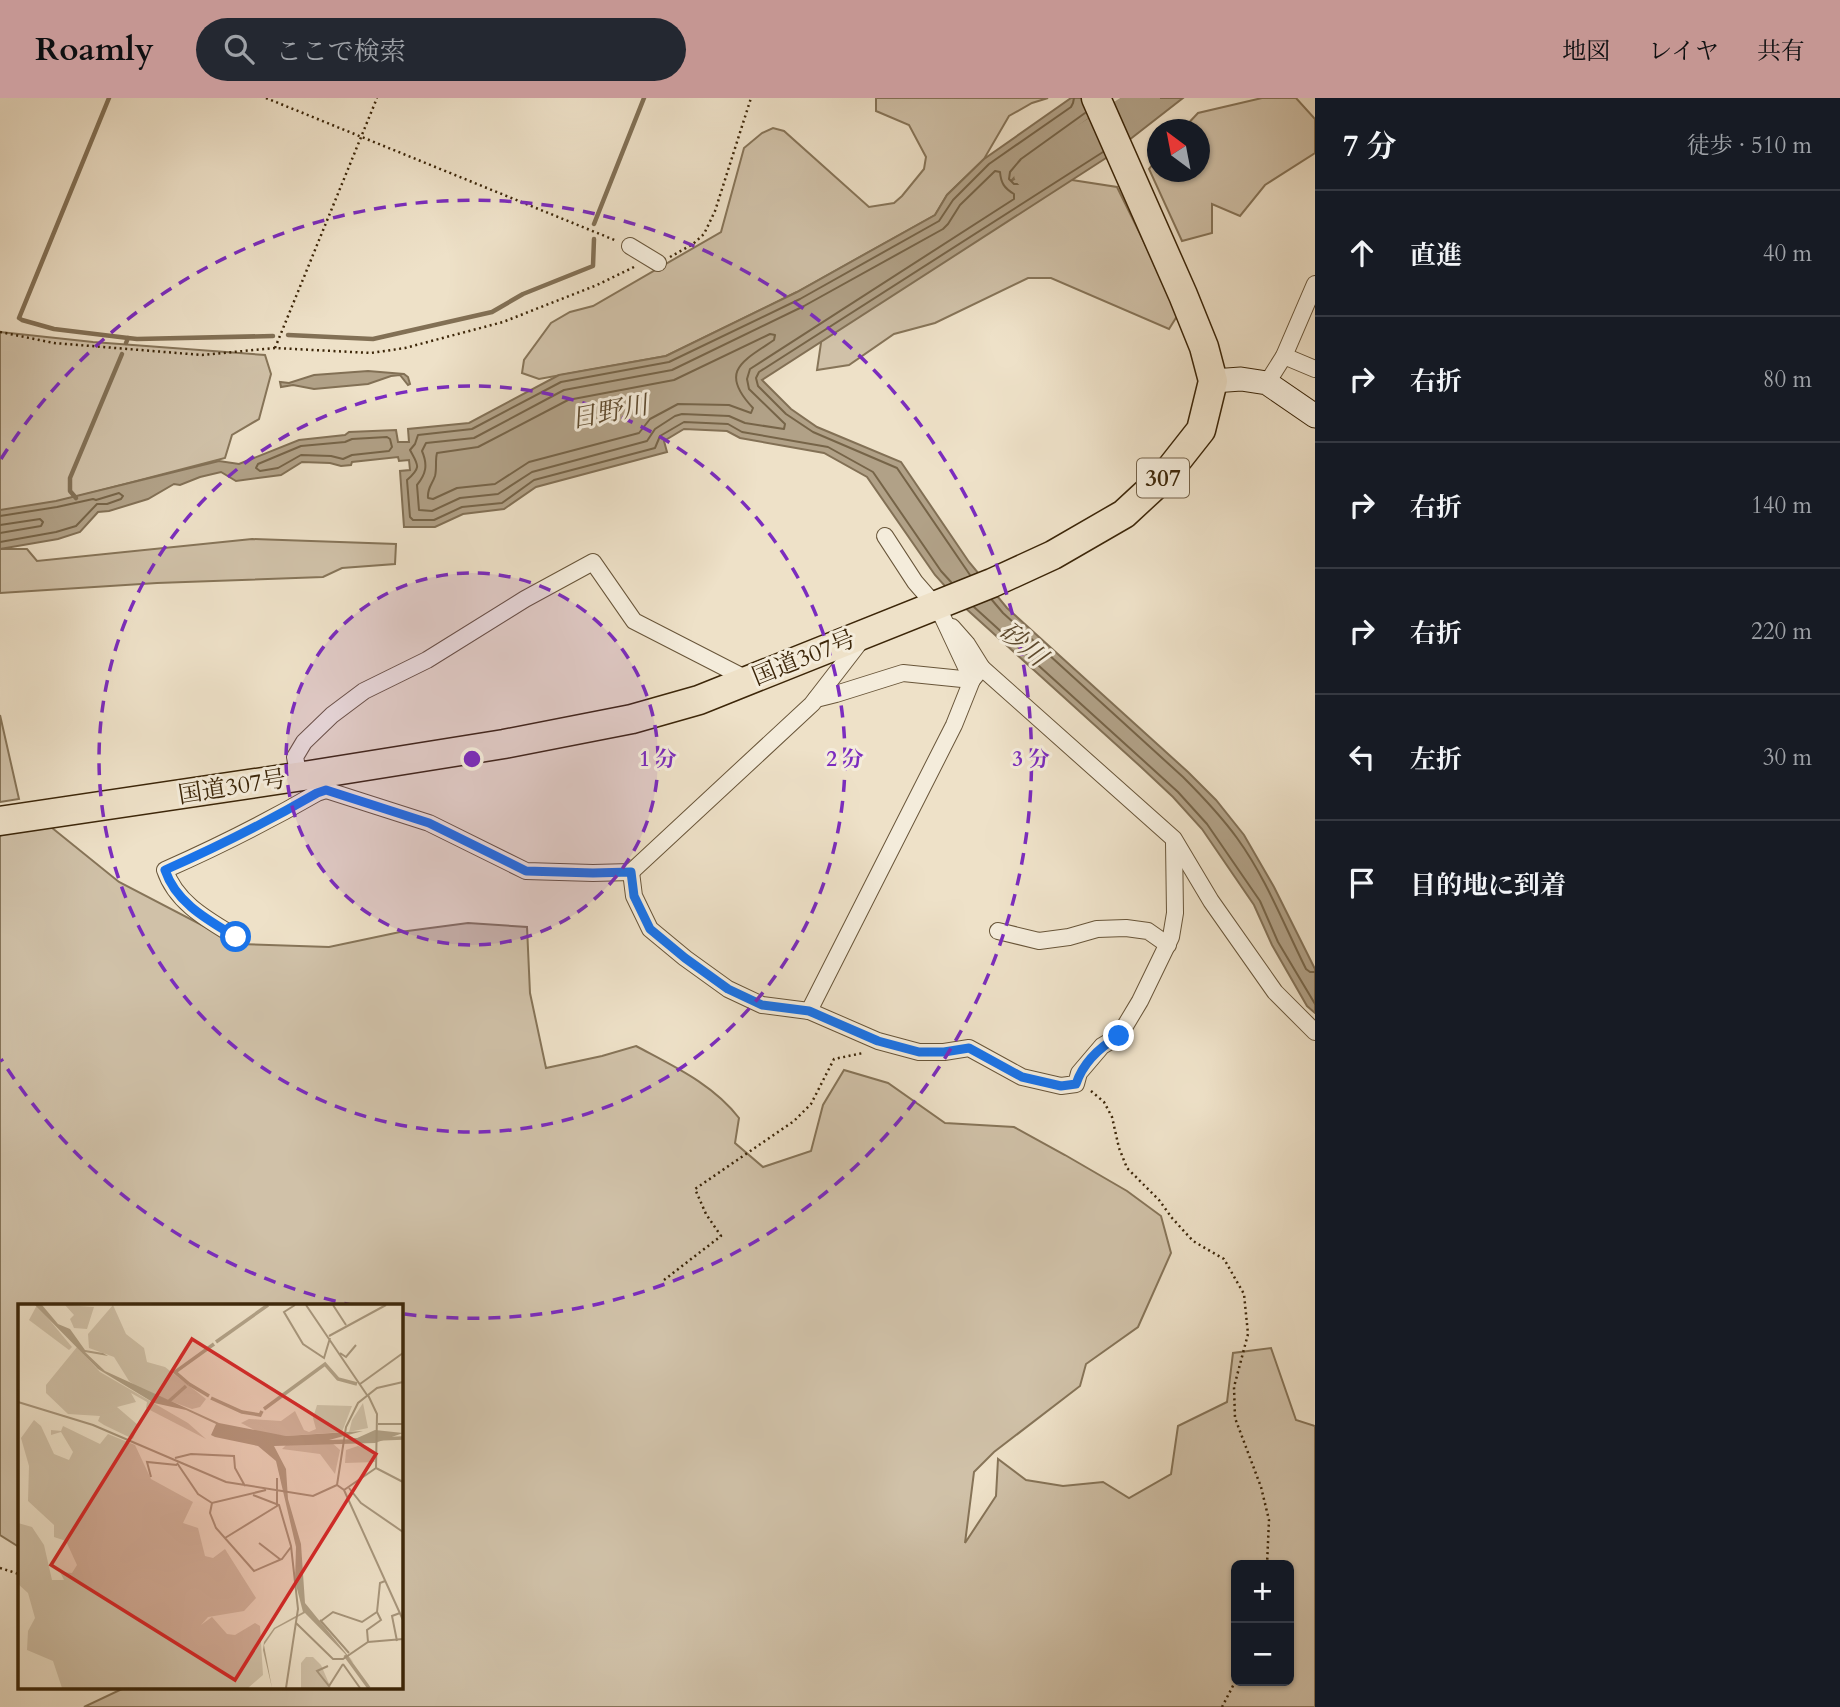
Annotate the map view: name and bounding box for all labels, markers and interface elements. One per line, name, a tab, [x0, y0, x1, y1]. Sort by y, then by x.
search box	[196, 18, 686, 81]
text: Roamly	[35, 27, 154, 72]
icon: search	[220, 30, 258, 68]
text: ここで検索	[276, 34, 406, 69]
text: 地図	[1562, 35, 1610, 68]
text: レイヤ	[1648, 35, 1719, 68]
text: 共有	[1757, 35, 1805, 68]
north arrow	[1147, 119, 1210, 182]
text: 7 分	[1343, 126, 1396, 167]
text: 徒歩 · 510 m	[1687, 130, 1812, 161]
icon: ahead	[1343, 234, 1381, 272]
text: 直進	[1410, 238, 1462, 273]
text: 40 m	[1763, 238, 1812, 269]
icon: right	[1343, 360, 1381, 398]
text: 右折	[1410, 364, 1462, 399]
text: 80 m	[1763, 364, 1812, 395]
water label: 日野川	[567, 387, 654, 437]
road number: 307	[1137, 458, 1189, 498]
icon: right	[1343, 486, 1381, 524]
text: 右折	[1410, 490, 1462, 525]
text: 140 m	[1751, 490, 1812, 521]
icon: right	[1343, 612, 1381, 650]
water label: 砂川	[992, 614, 1056, 676]
text: 右折	[1410, 616, 1462, 651]
text: 220 m	[1751, 616, 1812, 647]
street label: 国道307号	[747, 622, 861, 694]
icon: left	[1343, 738, 1381, 776]
text: 左折	[1410, 742, 1462, 777]
text: 30 m	[1763, 742, 1812, 773]
text: 1 分	[639, 745, 677, 774]
text: 2 分	[826, 745, 864, 774]
text: 3 分	[1012, 745, 1050, 774]
centre of rings	[460, 747, 484, 771]
street label: 国道307号	[176, 762, 288, 812]
icon: arrive	[1343, 864, 1381, 902]
text: 目的地に到着	[1410, 868, 1566, 903]
route start	[220, 921, 251, 952]
route end	[1103, 1020, 1134, 1051]
inset map	[18, 1304, 402, 1690]
map controls	[1231, 1560, 1294, 1686]
button: +	[1231, 1560, 1294, 1623]
button: −	[1231, 1623, 1294, 1686]

